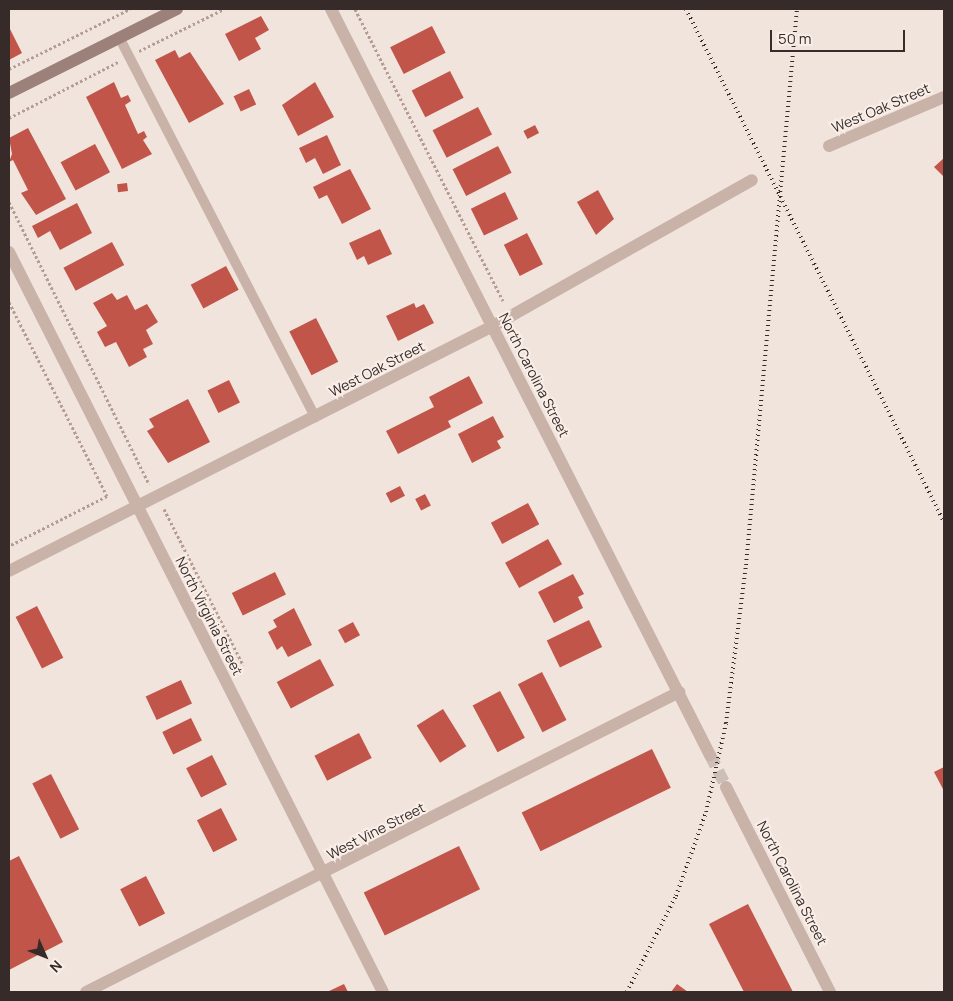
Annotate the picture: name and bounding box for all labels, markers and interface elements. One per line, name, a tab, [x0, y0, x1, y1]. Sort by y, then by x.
scale bar	[773, 20, 908, 52]
text: 50 m	[778, 28, 812, 49]
street label: West Oak Street	[829, 80, 933, 136]
street label: North Carolina Street	[495, 310, 573, 440]
street label: West Oak Street	[326, 338, 428, 400]
street label: North Virginia Street	[172, 554, 246, 678]
street label: West Vine Street	[324, 799, 428, 863]
street label: North Carolina Street	[753, 818, 831, 948]
north arrow	[20, 931, 70, 981]
text: N	[46, 957, 66, 977]

